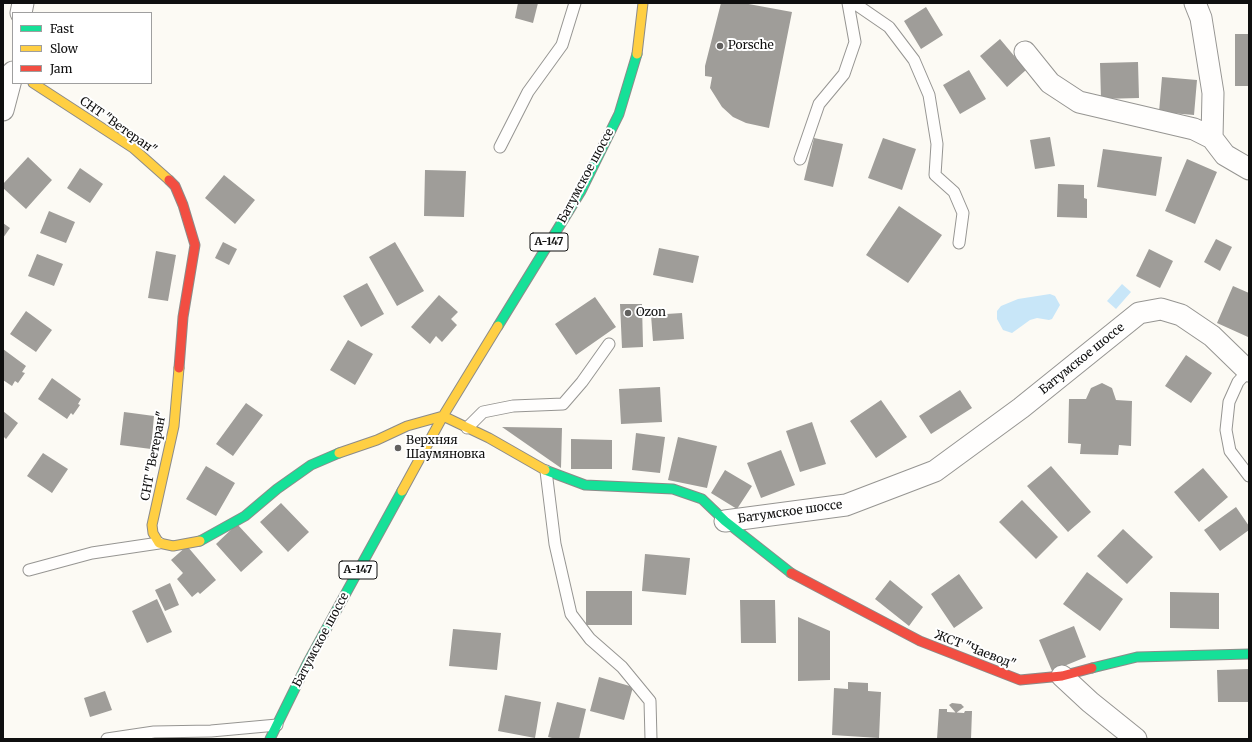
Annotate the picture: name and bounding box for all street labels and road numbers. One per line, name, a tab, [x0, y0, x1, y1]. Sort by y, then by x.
street label: СНТ "Ветеран"	[77, 94, 159, 158]
street label: Батумское шоссе	[555, 126, 617, 226]
road number: А-147	[530, 233, 568, 251]
street label: Батумское шоссе	[1037, 320, 1127, 398]
street label: СНТ "Ветеран"	[138, 410, 170, 502]
street label: Батумское шоссе	[737, 498, 843, 526]
road number: А-147	[339, 561, 377, 579]
street label: Батумское шоссе	[290, 590, 352, 690]
street label: ЖСТ "Чаевод"	[932, 628, 1018, 672]

